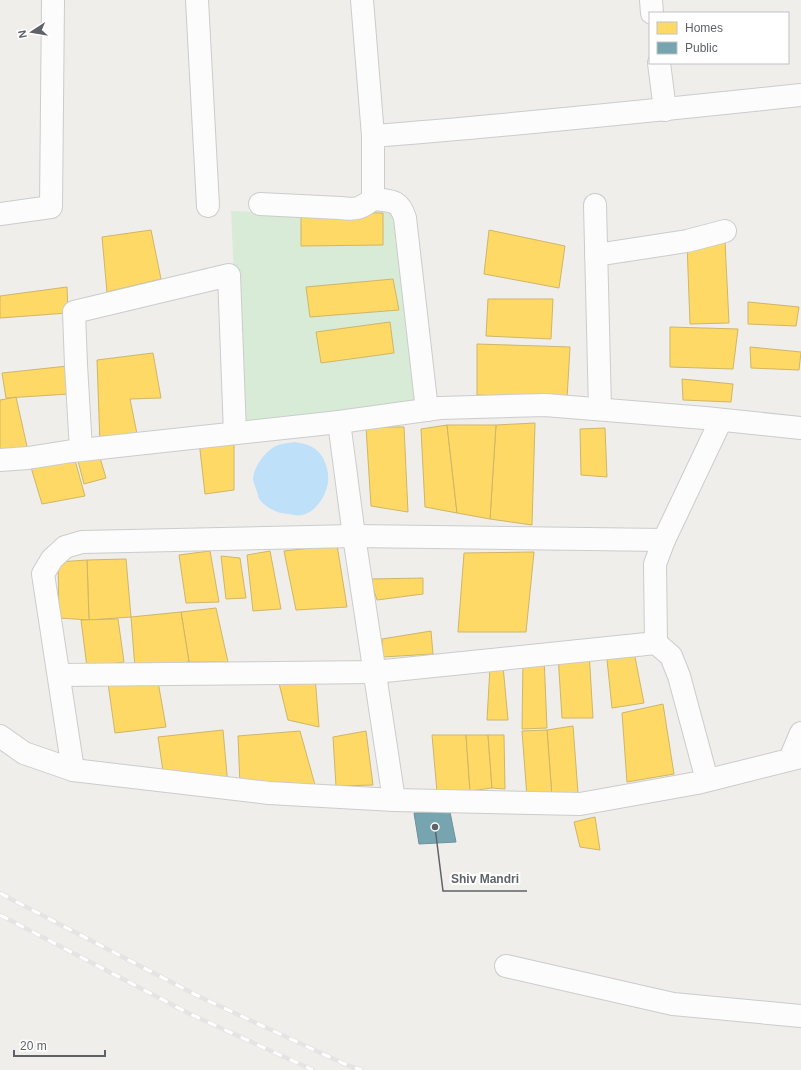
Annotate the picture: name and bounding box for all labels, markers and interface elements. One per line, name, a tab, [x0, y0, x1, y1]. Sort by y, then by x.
north arrow	[12, 12, 52, 52]
legend	[649, 12, 789, 64]
text: Homes	[685, 21, 723, 35]
text: N	[16, 29, 29, 39]
text: Public	[685, 41, 718, 55]
callout: Shiv Mandri	[443, 867, 527, 891]
text: Shiv Mandri	[451, 872, 519, 886]
scale bar	[14, 1032, 105, 1058]
text: 20 m	[20, 1039, 47, 1053]

